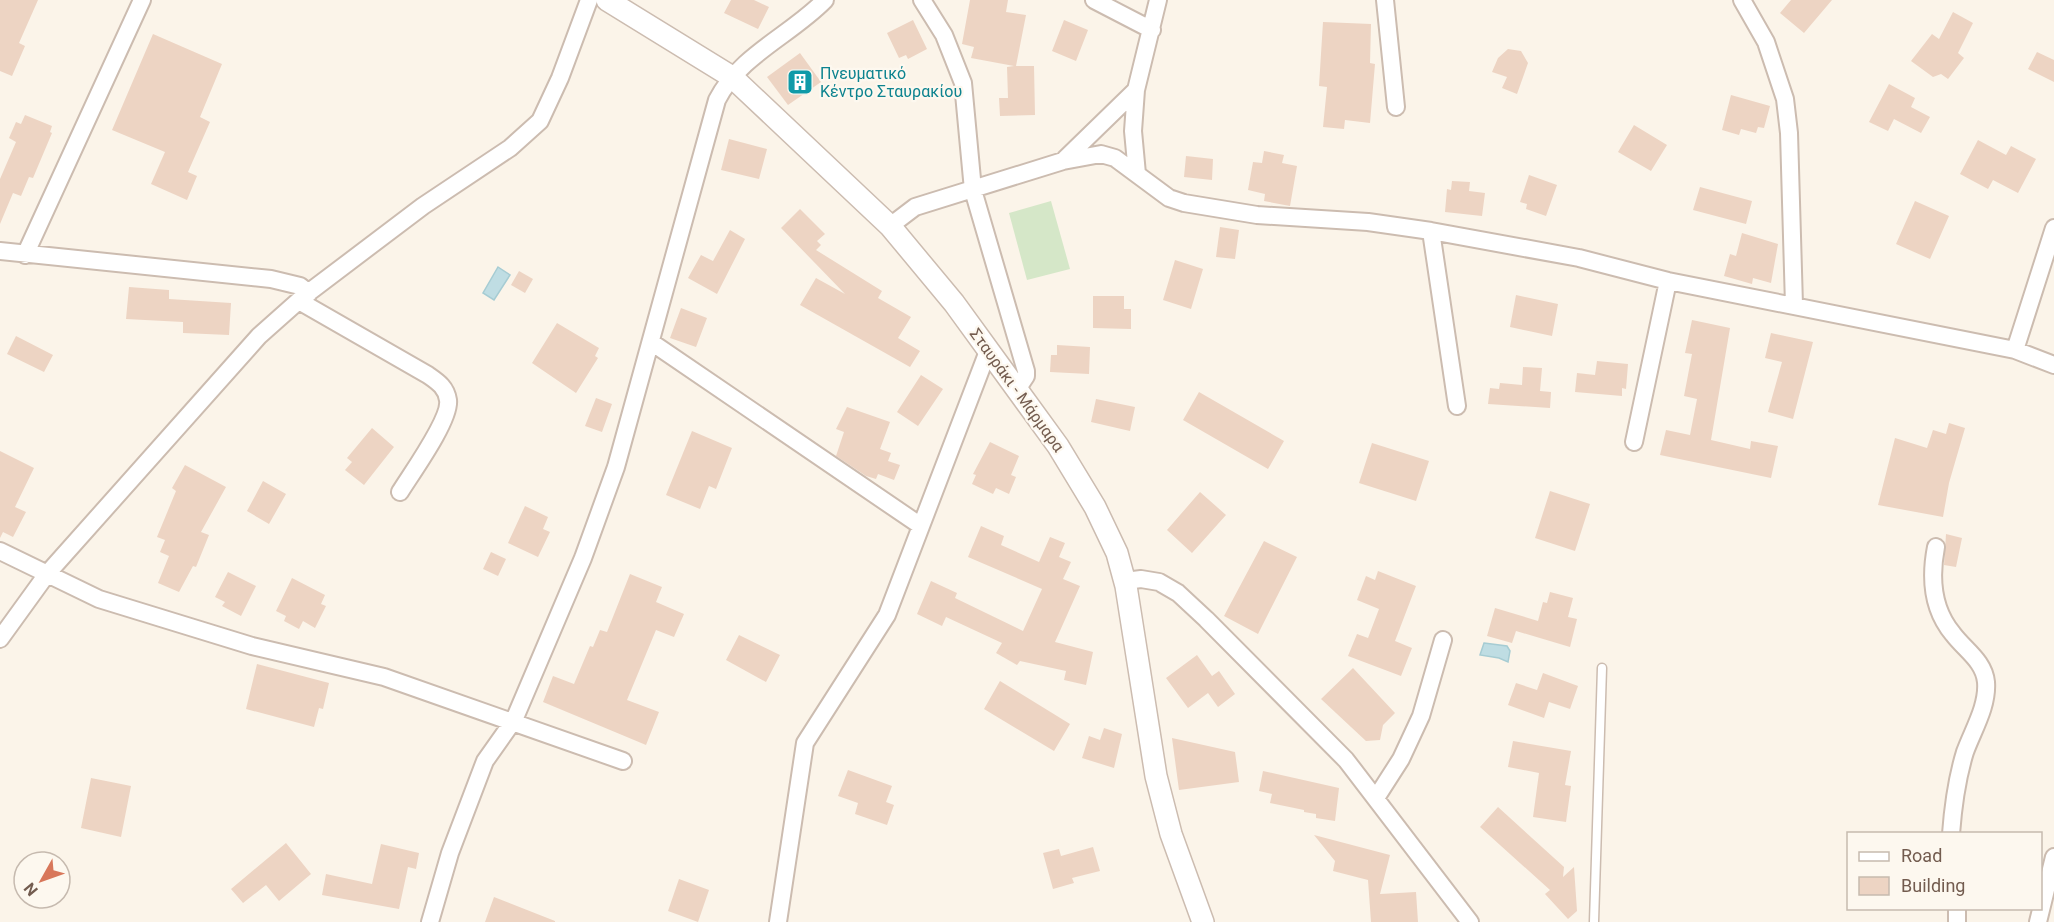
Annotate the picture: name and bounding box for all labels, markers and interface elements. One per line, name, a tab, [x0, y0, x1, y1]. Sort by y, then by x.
place label: Πνευματικό Κέντρο Σταυρακίου	[820, 64, 962, 101]
building icon: Πνευματικό Κέντρο Σταυρακίου	[785, 67, 815, 97]
street label: Σταυράκι - Μάρμαρα	[966, 325, 1068, 455]
legend	[1847, 832, 2042, 910]
text: Road	[1901, 845, 1942, 866]
north arrow	[12, 850, 72, 910]
text: Building	[1901, 875, 1965, 896]
text: N	[20, 879, 42, 900]

